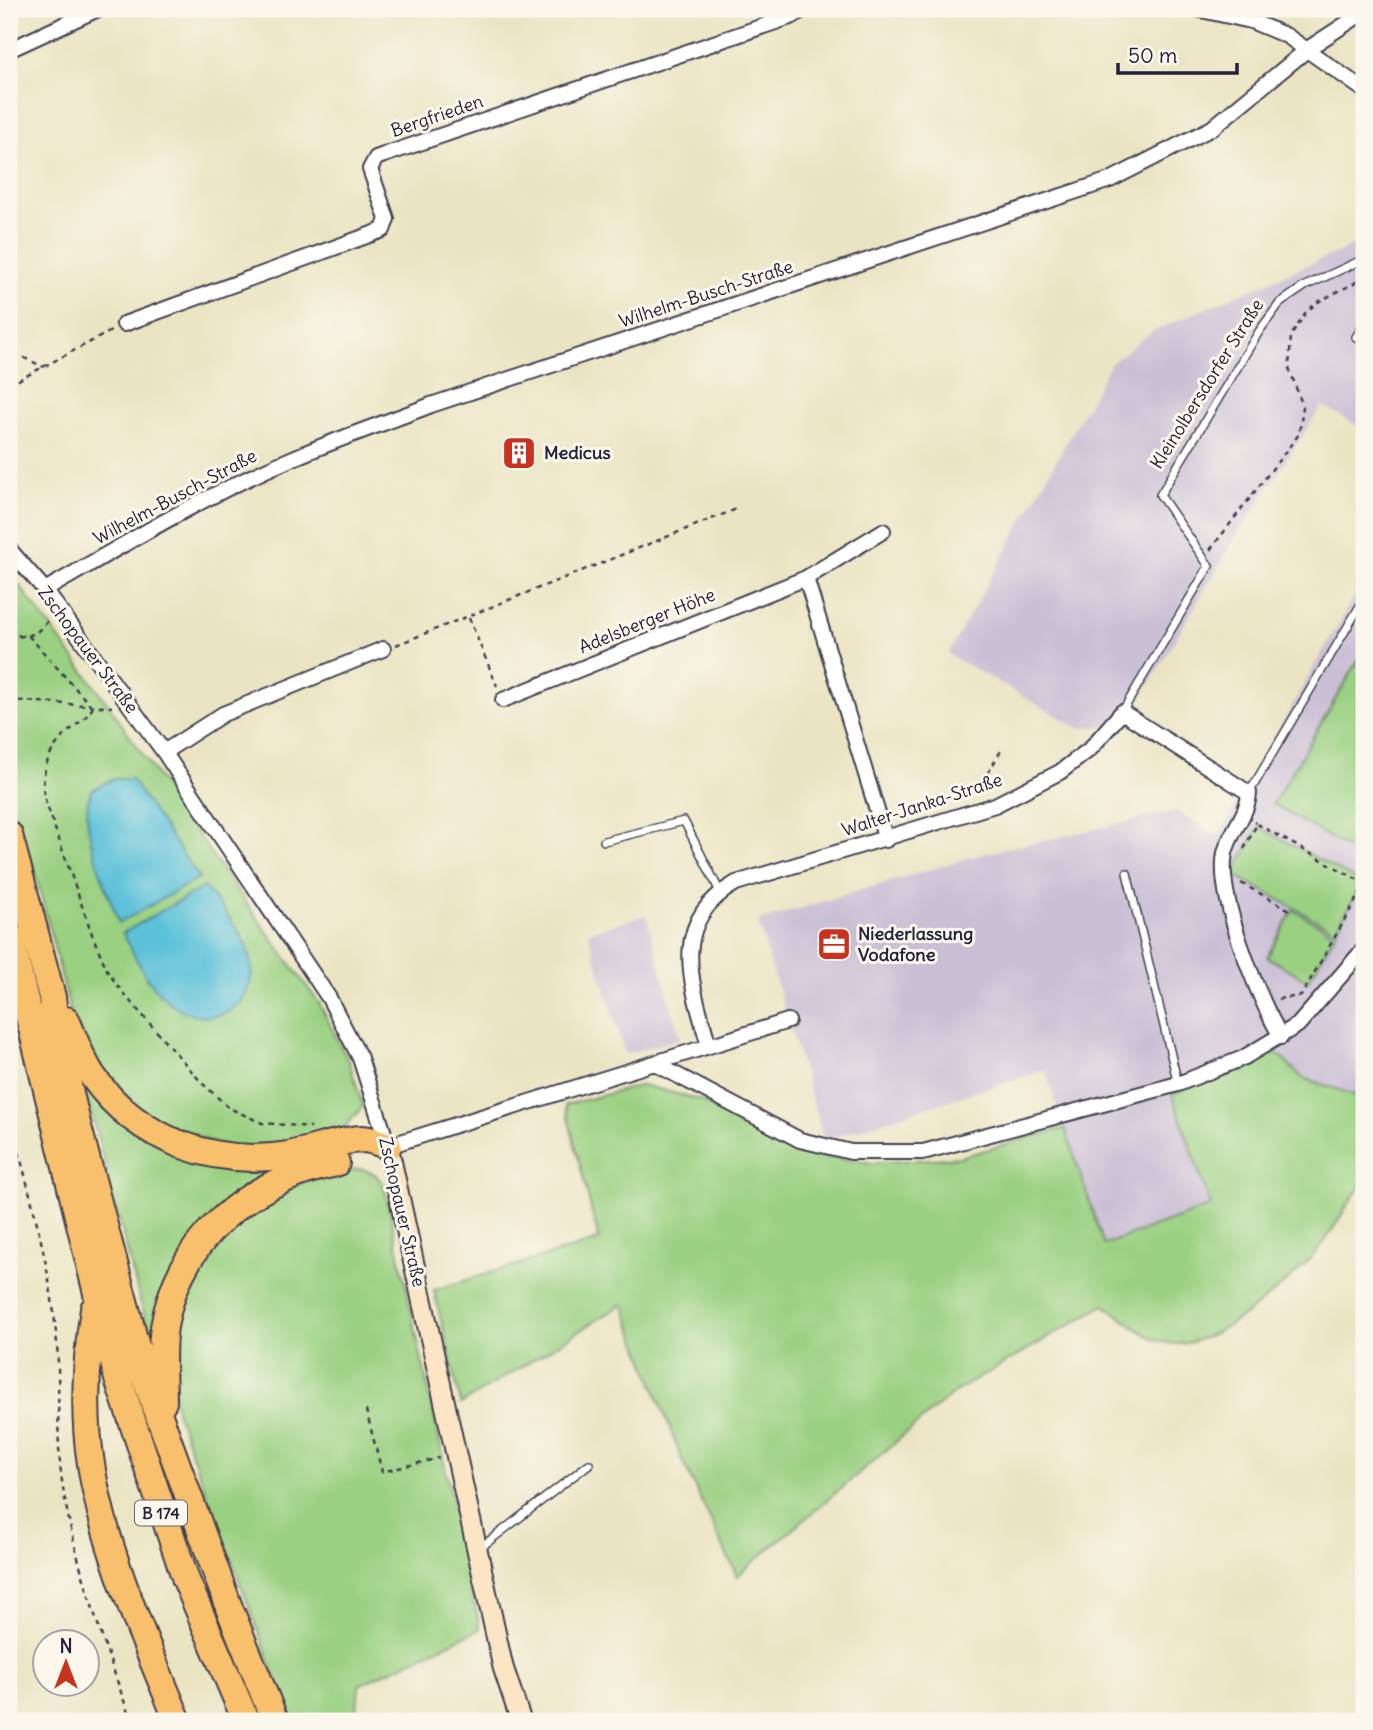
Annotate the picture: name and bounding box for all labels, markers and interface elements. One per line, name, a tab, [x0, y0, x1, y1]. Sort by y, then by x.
scale bar	[1118, 32, 1236, 76]
text: 50 m	[1128, 42, 1177, 69]
street label: Bergfrieden	[388, 89, 486, 142]
street label: Wilhelm-Busch-Straße	[616, 255, 796, 333]
street label: Kleinolbersdorfer Straße	[1145, 294, 1268, 473]
building icon: Medicus	[500, 434, 538, 472]
place label: Medicus	[544, 441, 611, 464]
street label: Wilhelm-Busch-Straße	[89, 444, 260, 549]
street label: Zschopauer Straße	[33, 582, 144, 718]
street label: Adelsberger Höhe	[575, 583, 718, 658]
street label: Walter-Janka-Straße	[839, 768, 1005, 841]
place label: Niederlassung Vodafone	[858, 922, 973, 966]
office icon: Niederlassung Vodafone	[815, 925, 853, 963]
street label: Zschopauer Straße	[374, 1135, 431, 1289]
road number: B 174	[135, 1500, 187, 1526]
north arrow	[32, 1628, 102, 1698]
text: N	[59, 1634, 73, 1658]

